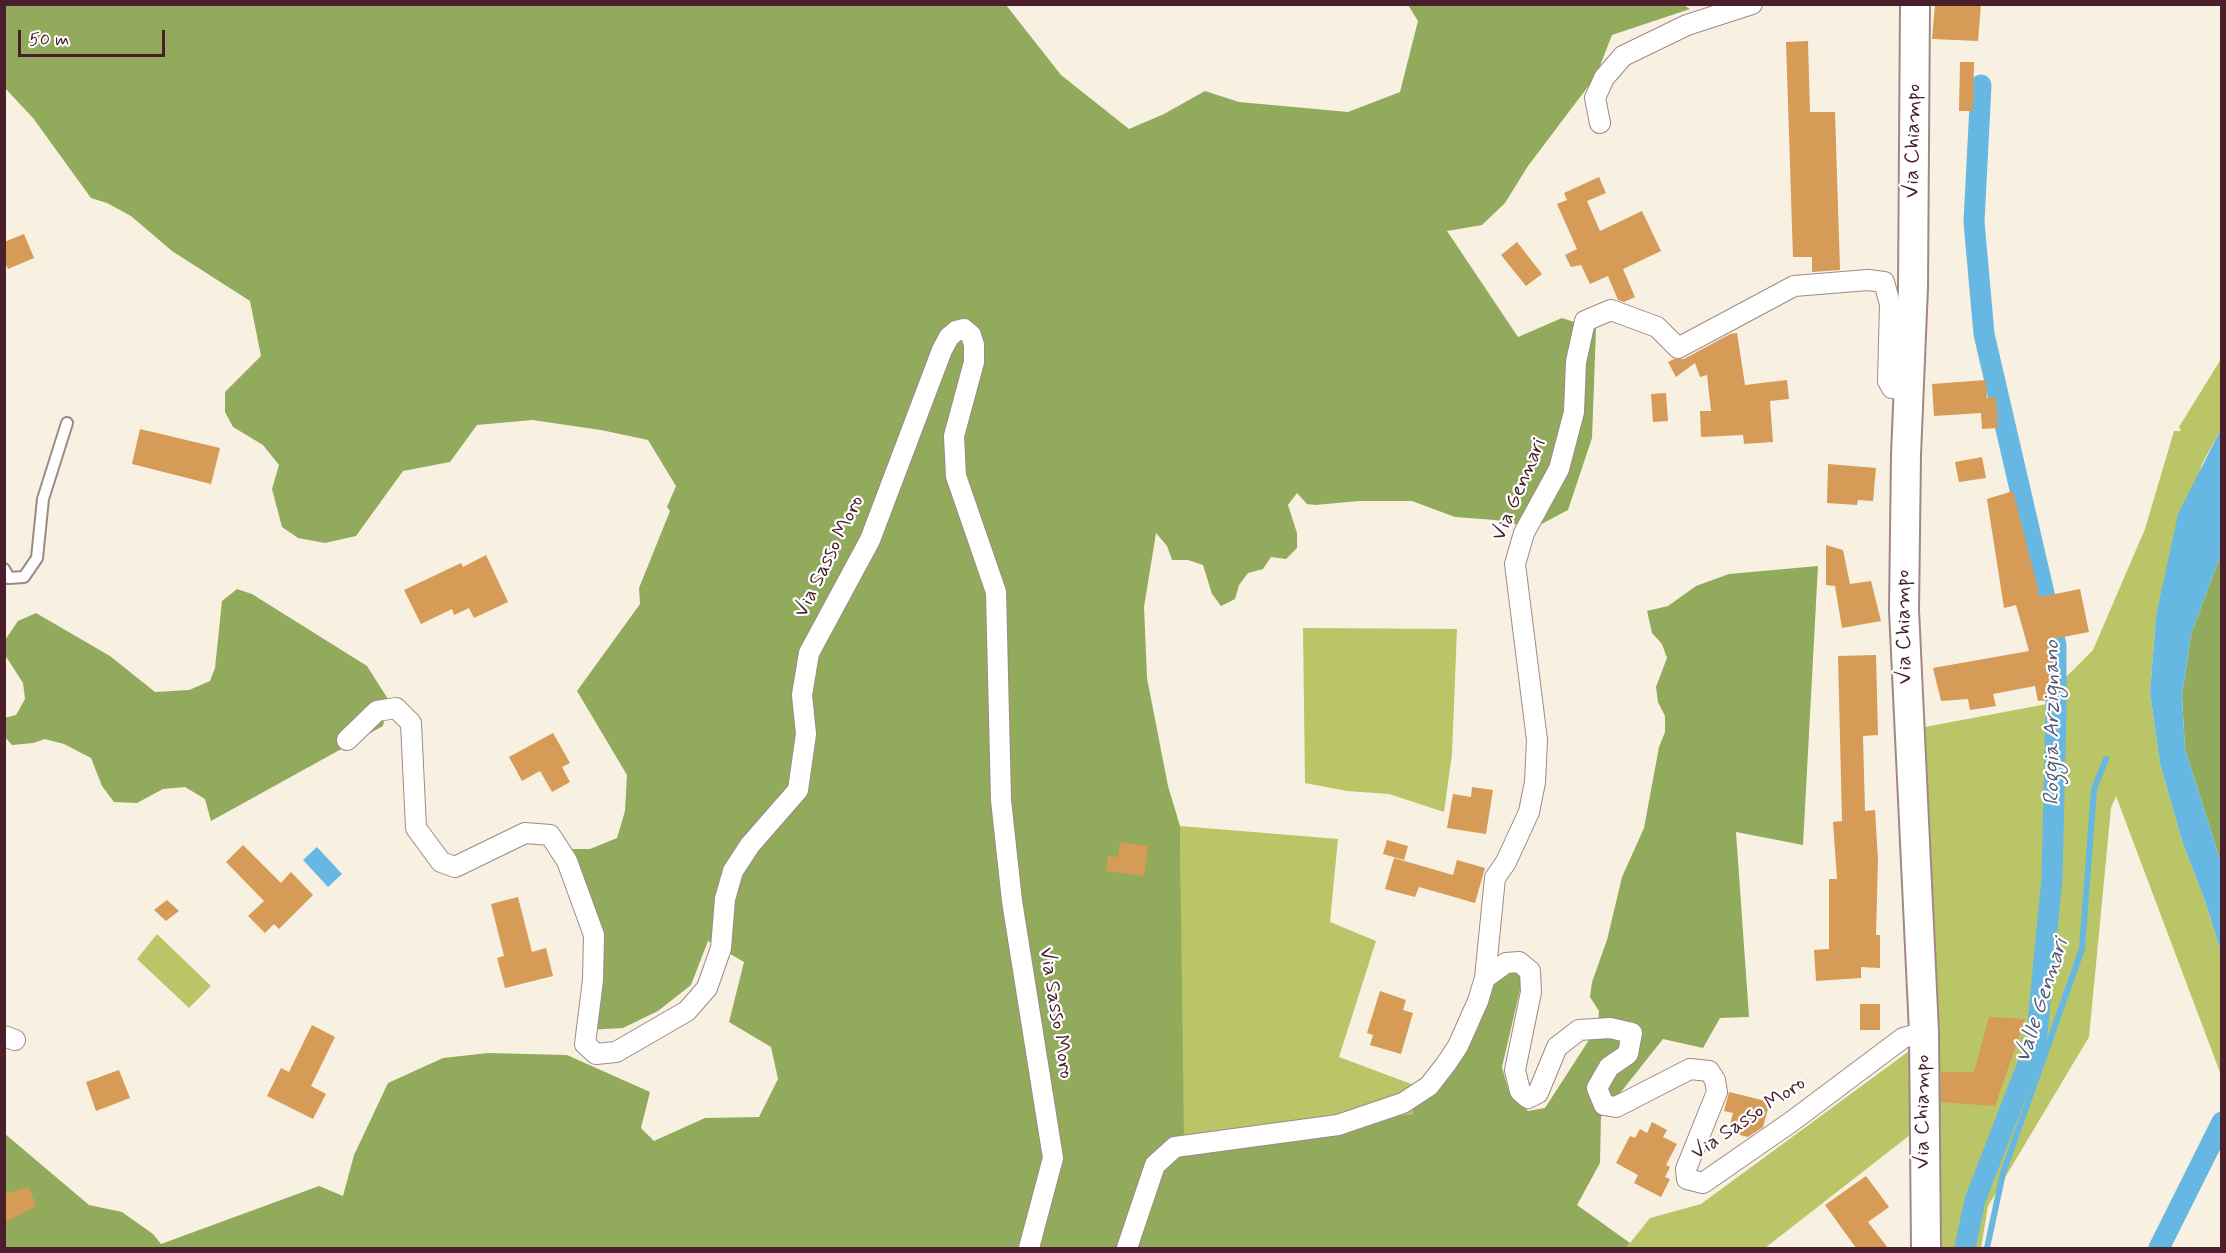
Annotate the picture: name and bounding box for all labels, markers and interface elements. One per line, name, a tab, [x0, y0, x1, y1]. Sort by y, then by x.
scale bar	[21, 18, 168, 56]
text: 50 m	[29, 28, 69, 52]
street label: Via Chiampo	[1900, 84, 1928, 198]
street label: Via Gennari	[1487, 435, 1553, 545]
street label: Via Sasso Moro	[790, 492, 870, 622]
street label: Via Chiampo	[1891, 570, 1919, 684]
water label: Roggia Arzignano	[2040, 640, 2066, 806]
water label: Valle Gennari	[2011, 936, 2075, 1066]
street label: Via Sasso Moro	[1032, 945, 1078, 1081]
street label: Via Chiampo	[1911, 1055, 1937, 1169]
street label: Via Sasso Moro	[1687, 1071, 1811, 1167]

